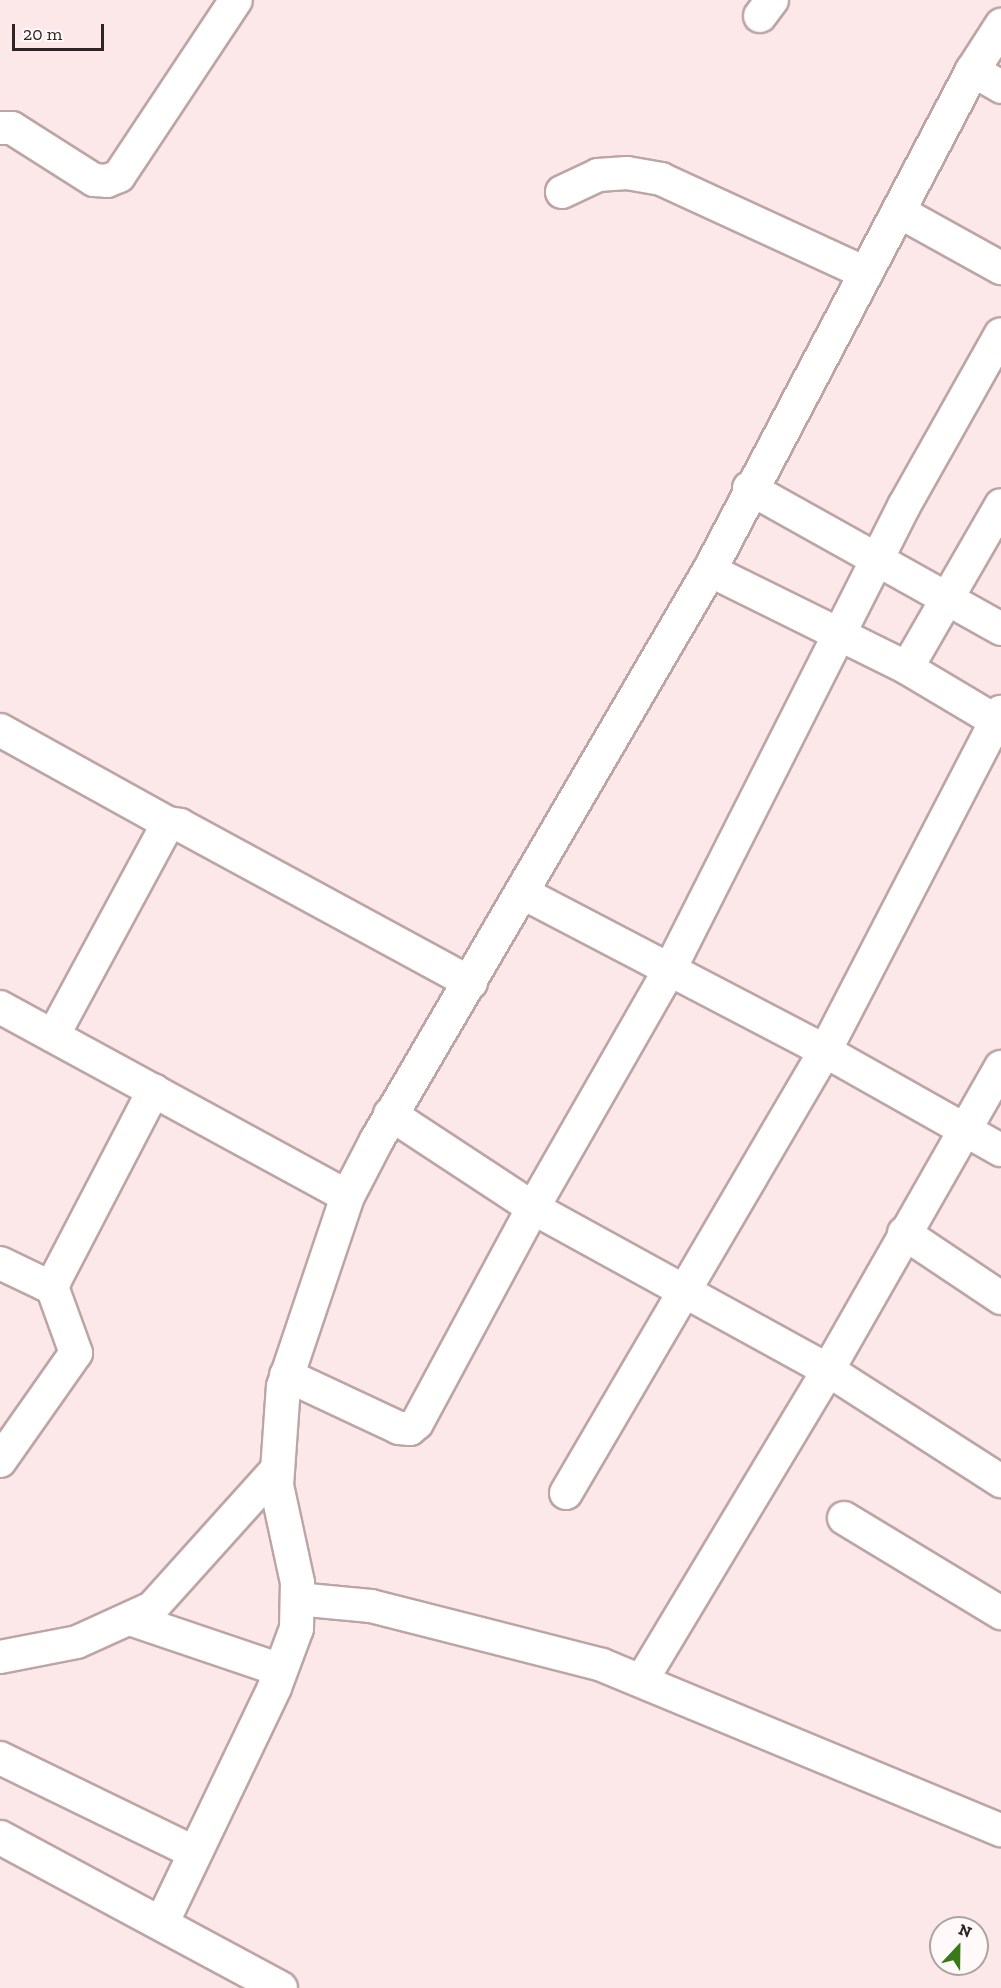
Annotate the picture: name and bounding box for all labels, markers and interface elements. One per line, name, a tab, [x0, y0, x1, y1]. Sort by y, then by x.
scale bar	[15, 12, 106, 50]
text: 20 m	[23, 23, 62, 45]
north arrow	[929, 1916, 989, 1976]
text: N	[956, 1920, 974, 1942]

